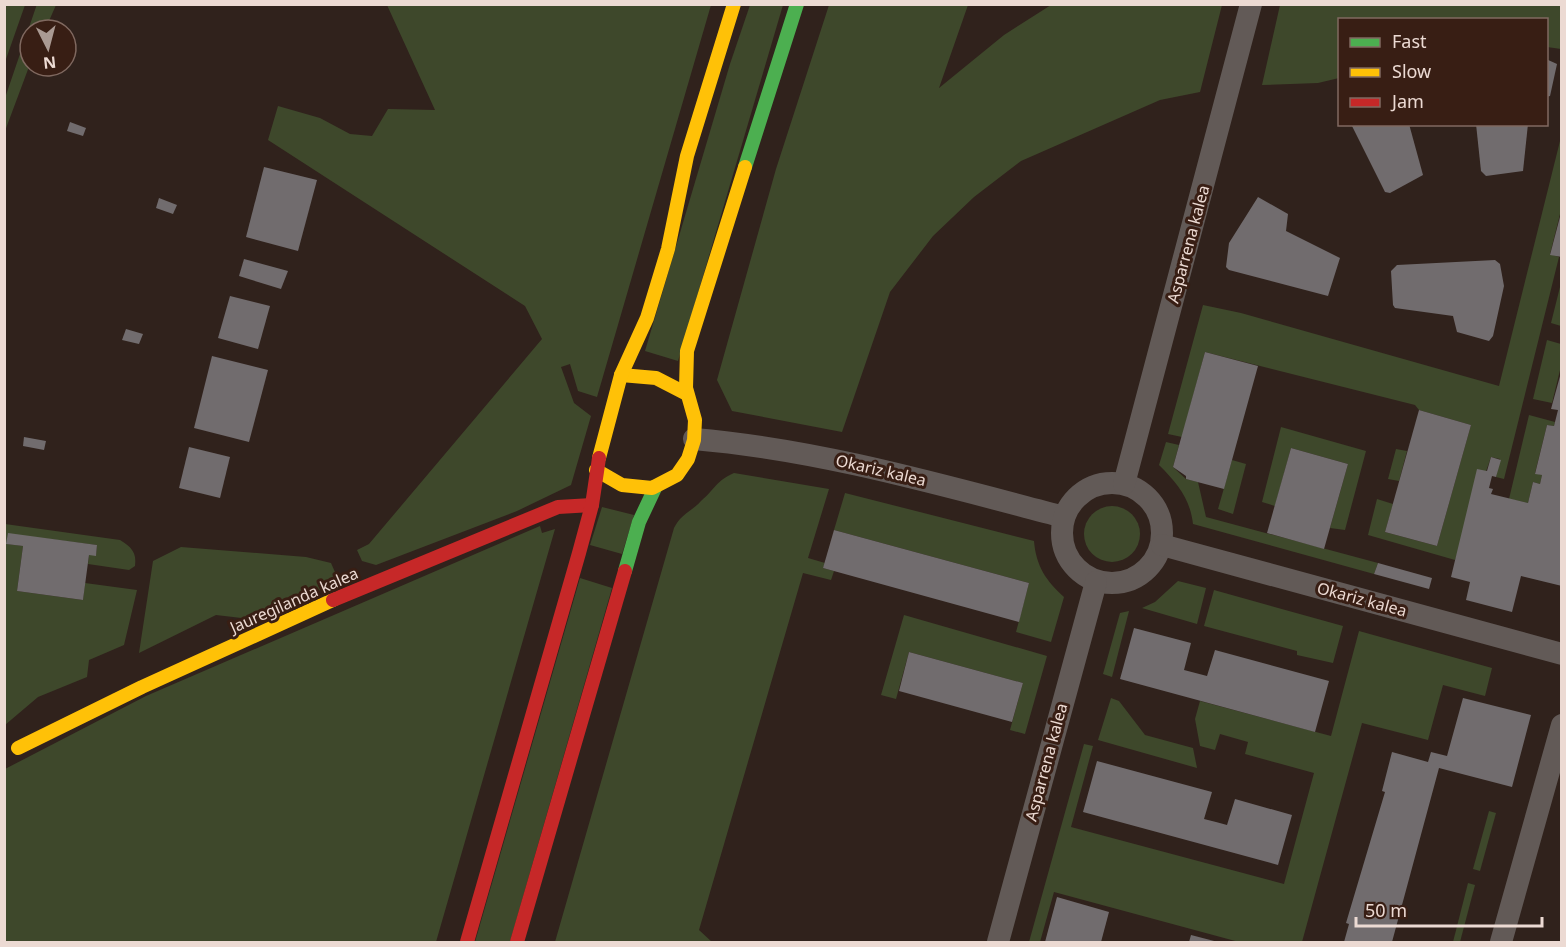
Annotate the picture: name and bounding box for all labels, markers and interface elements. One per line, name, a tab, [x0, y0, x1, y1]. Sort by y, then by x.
north arrow	[18, 18, 78, 78]
legend	[1338, 18, 1548, 126]
text: Fast	[1392, 29, 1427, 53]
text: N	[42, 51, 57, 75]
text: Slow	[1392, 59, 1431, 83]
text: Jam	[1390, 89, 1424, 113]
street label: Asparrena kalea	[1162, 183, 1214, 305]
street label: Okariz kalea	[834, 449, 928, 491]
street label: Jauregilanda kalea	[225, 562, 362, 639]
street label: Okariz kalea	[1315, 576, 1409, 622]
street label: Asparrena kalea	[1020, 701, 1072, 823]
scale bar	[1356, 890, 1542, 928]
text: 50 m	[1365, 898, 1407, 922]

